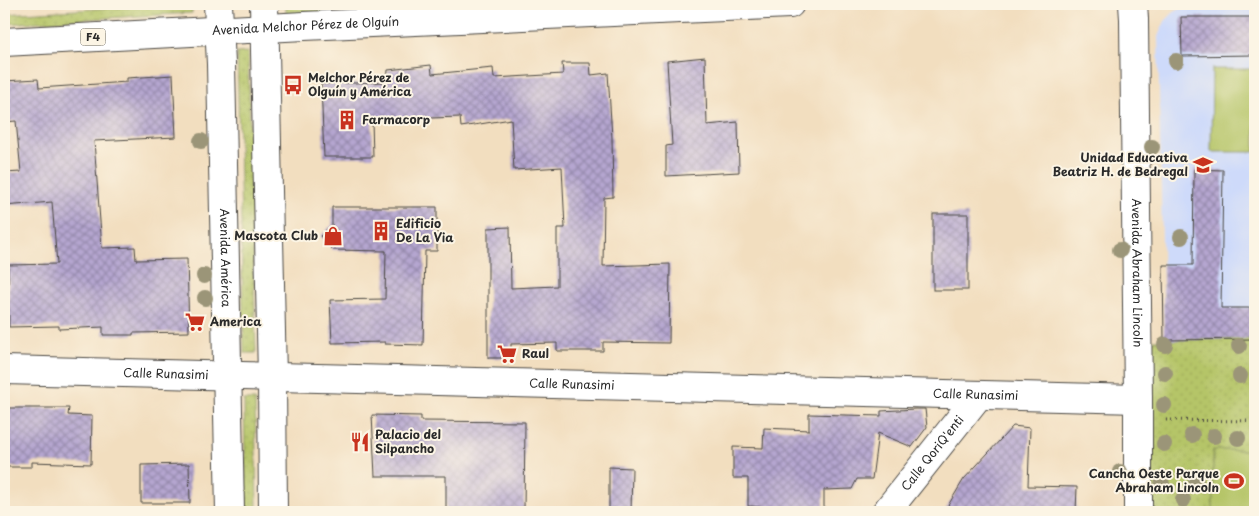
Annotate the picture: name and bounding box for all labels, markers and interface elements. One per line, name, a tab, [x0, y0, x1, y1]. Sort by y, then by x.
street label: Avenida Melchor Pérez de Olguín	[212, 12, 399, 39]
road number: F4	[80, 28, 106, 46]
place label: Melchor Pérez de Olguín y América	[308, 68, 412, 100]
bus stop icon: Melchor Pérez de Olguín y América	[282, 74, 304, 96]
building icon: Farmacorp	[336, 109, 358, 131]
place label: Farmacorp	[362, 110, 430, 128]
place label: Unidad Educativa Beatriz H. de Bedregal	[1052, 148, 1189, 180]
school or university icon: Unidad Educativa Beatriz H. de Bedregal	[1192, 154, 1214, 176]
street label: Avenida Abraham Lincoln	[1128, 198, 1147, 347]
street label: Avenida América	[216, 208, 236, 308]
place label: Edificio De La Via	[396, 214, 454, 246]
building icon: Edificio De La Via	[370, 220, 392, 242]
shop icon: Mascota Club	[322, 225, 344, 247]
place label: Mascota Club	[234, 226, 318, 244]
supermarket icon: America	[184, 311, 206, 333]
place label: America	[209, 312, 262, 330]
supermarket icon: Raul	[496, 343, 518, 365]
place label: Raul	[522, 344, 549, 362]
street label: Calle Runasimi	[123, 363, 209, 383]
street label: Calle Runasimi	[529, 373, 615, 394]
street label: Calle Runasimi	[933, 384, 1019, 404]
street label: Calle QoriQ'enti	[896, 411, 968, 494]
place label: Palacio del Silpancho	[375, 425, 441, 457]
restaurant icon: Palacio del Silpancho	[349, 431, 371, 453]
place label: Cancha Oeste Parque Abraham Lincoln	[1089, 464, 1219, 496]
sports icon: Cancha Oeste Parque Abraham Lincoln	[1223, 470, 1245, 492]

